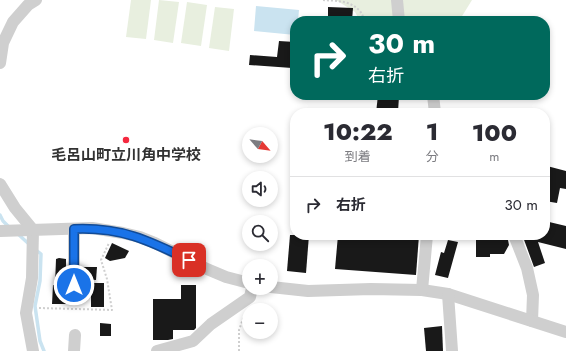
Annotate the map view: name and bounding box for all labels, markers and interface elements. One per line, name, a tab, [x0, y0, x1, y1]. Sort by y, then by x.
text: 30 m	[368, 23, 435, 64]
icon: right	[302, 32, 354, 84]
text: 右折	[368, 63, 404, 89]
text: 10:22	[323, 114, 393, 149]
text: 1	[426, 114, 438, 149]
text: 100	[472, 115, 517, 150]
north arrow	[242, 127, 278, 163]
map controls	[242, 127, 278, 339]
marker: 毛呂山町立川角中学校	[121, 135, 131, 145]
place label: 毛呂山町立川角中学校	[51, 144, 201, 166]
text: 到着	[345, 147, 371, 166]
text: 分	[426, 147, 439, 166]
text: m	[489, 147, 499, 166]
button: sound	[242, 171, 278, 207]
icon: right	[302, 194, 324, 216]
text: 右折	[336, 194, 366, 216]
text: 30 m	[505, 194, 538, 216]
button: search	[242, 215, 278, 251]
pin	[172, 243, 206, 277]
icon: arrive	[178, 249, 200, 271]
button: +	[242, 259, 278, 295]
position arrow	[53, 264, 95, 306]
button: −	[242, 303, 278, 339]

